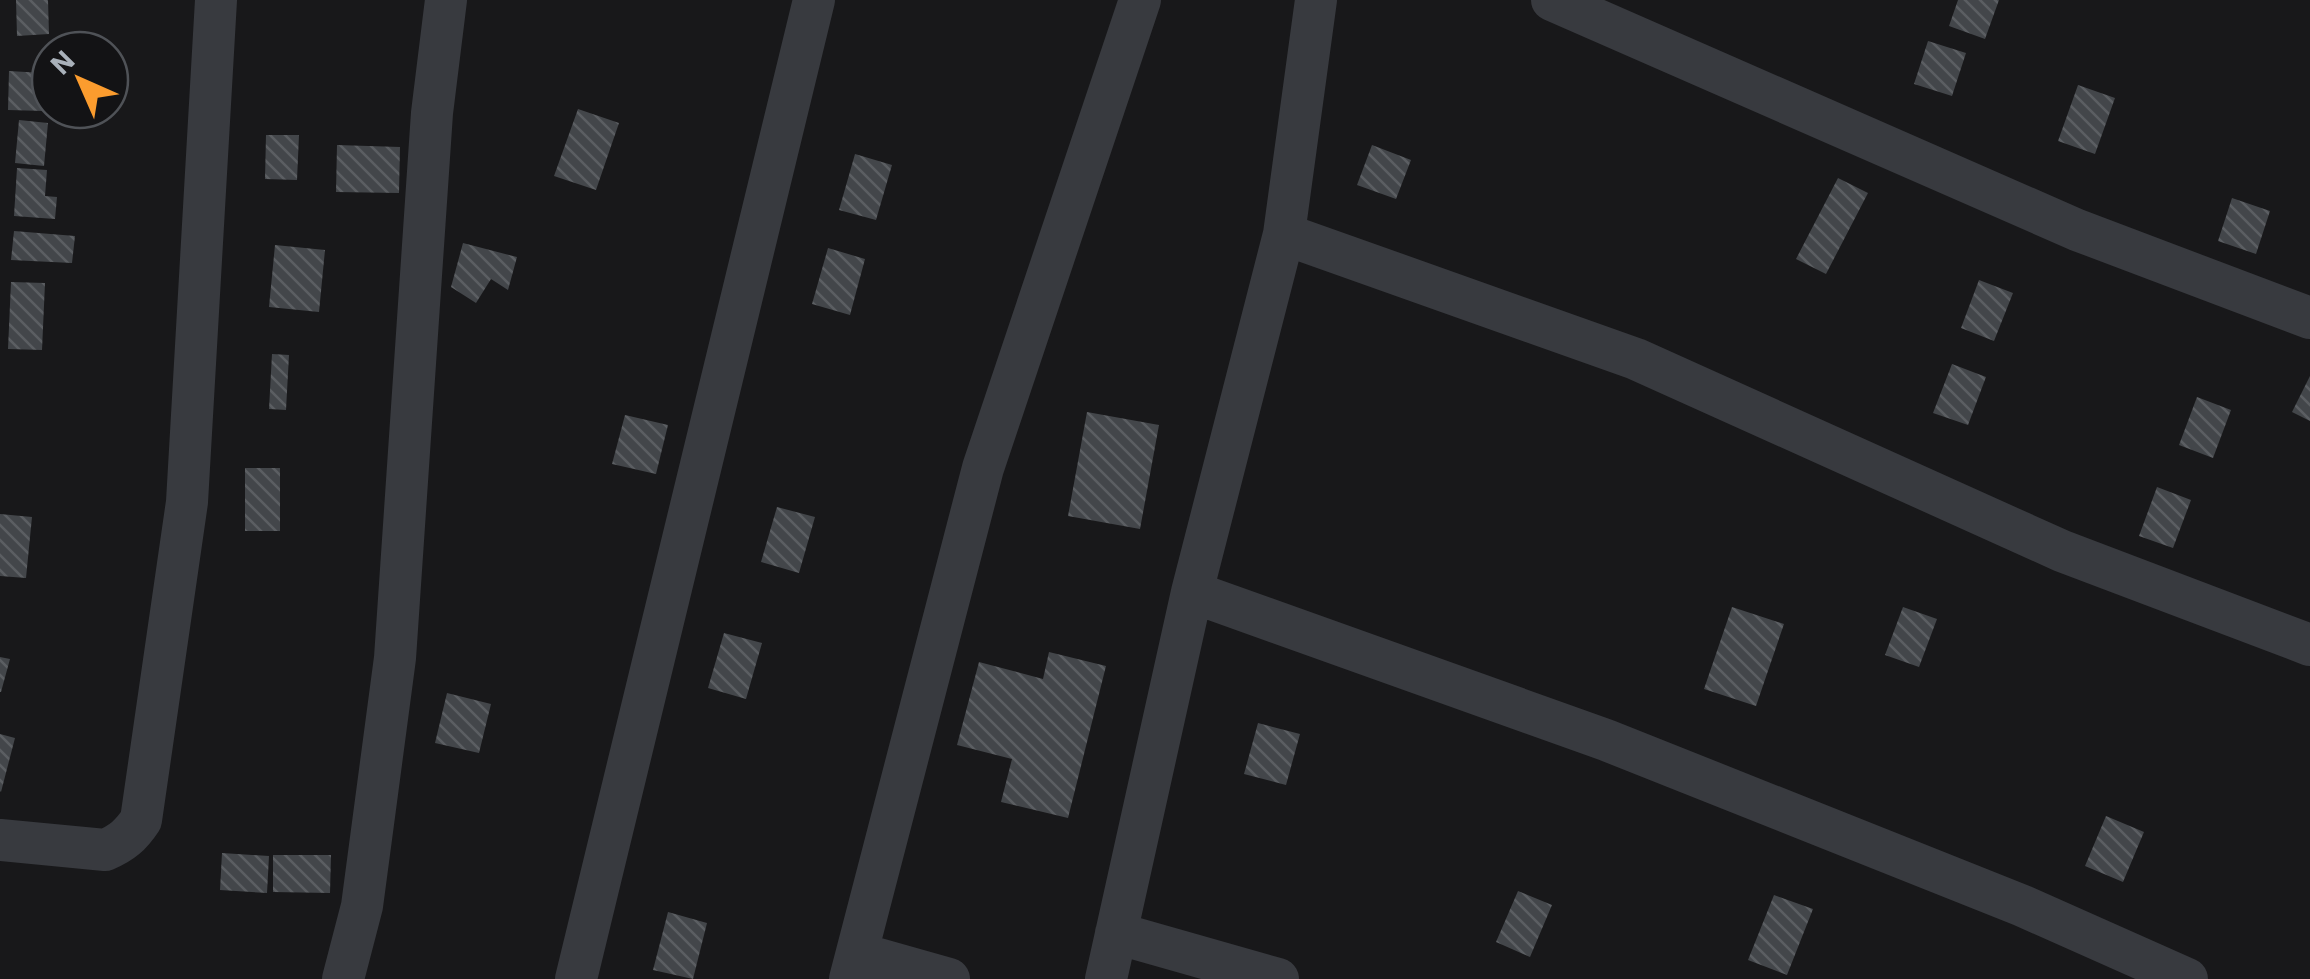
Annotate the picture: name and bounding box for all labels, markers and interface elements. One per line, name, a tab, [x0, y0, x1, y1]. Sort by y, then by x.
north arrow	[30, 30, 130, 130]
text: N	[42, 42, 82, 82]

